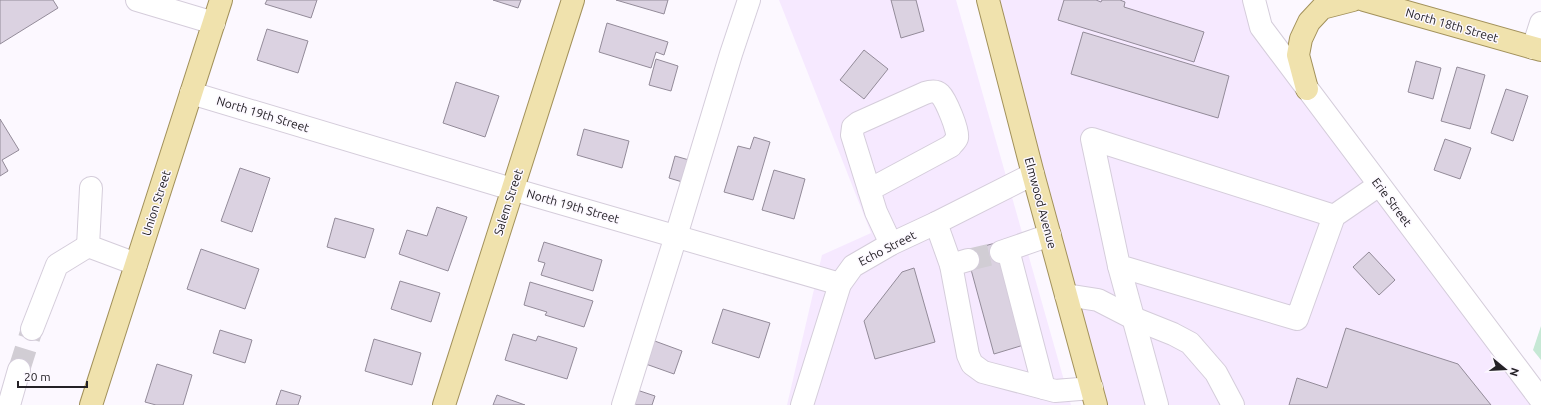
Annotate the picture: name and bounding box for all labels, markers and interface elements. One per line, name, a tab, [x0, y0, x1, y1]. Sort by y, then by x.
street label: North 18th Street	[1404, 6, 1500, 45]
street label: North 19th Street	[215, 94, 311, 134]
street label: Elmwood Avenue	[1023, 156, 1059, 250]
street label: Salem Street	[491, 167, 525, 237]
street label: Union Street	[139, 168, 173, 237]
street label: Erie Street	[1370, 175, 1415, 229]
street label: North 19th Street	[525, 187, 621, 226]
street label: Echo Street	[856, 228, 918, 268]
north arrow	[1485, 349, 1525, 389]
scale bar	[18, 363, 87, 389]
text: N	[1508, 366, 1521, 378]
text: 20 m	[24, 370, 51, 383]

